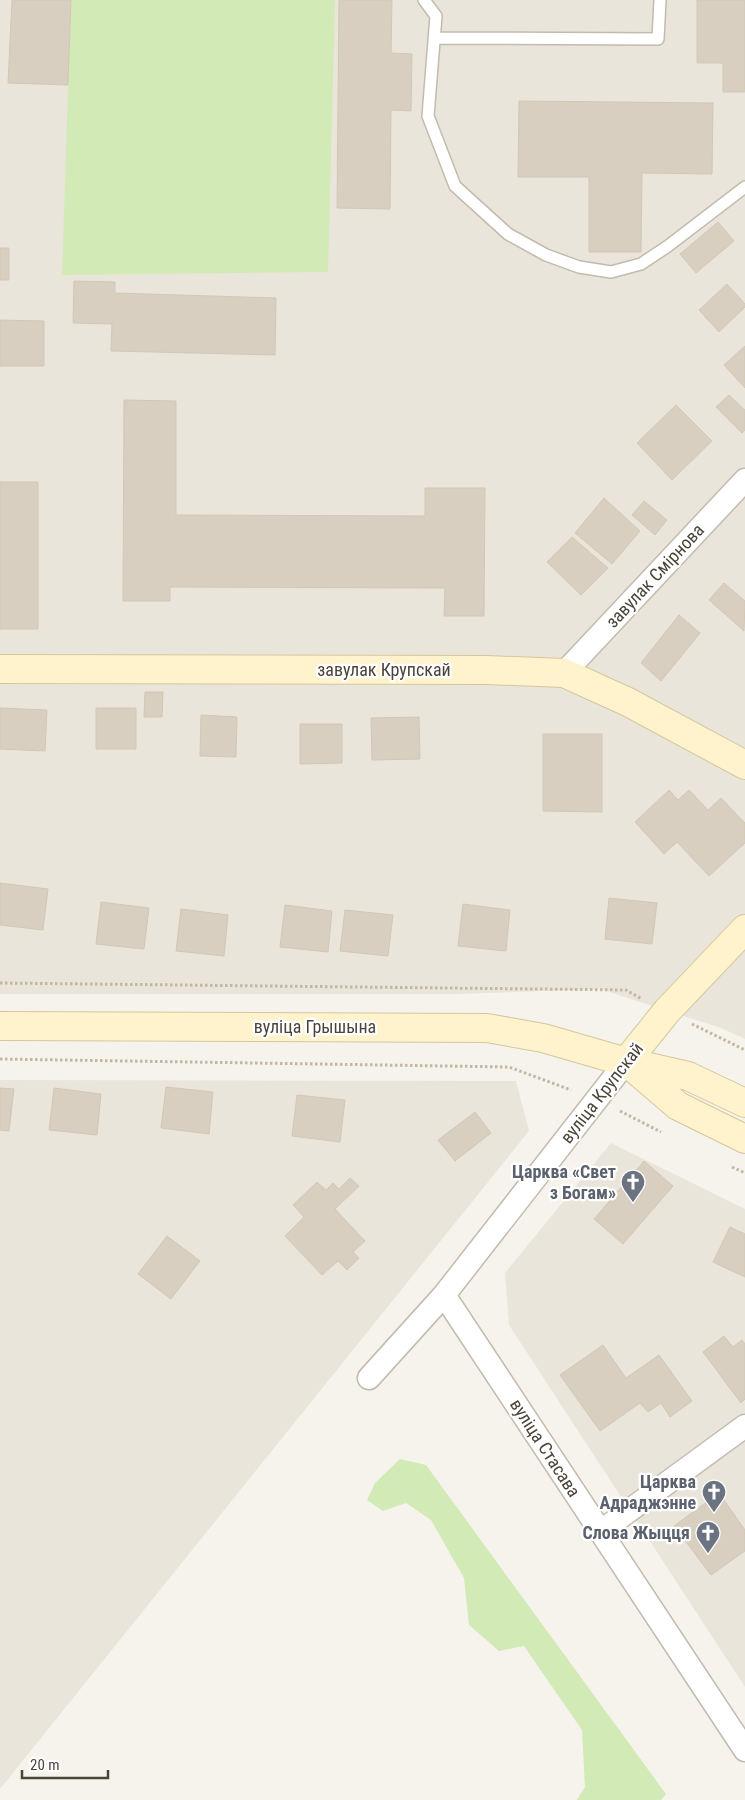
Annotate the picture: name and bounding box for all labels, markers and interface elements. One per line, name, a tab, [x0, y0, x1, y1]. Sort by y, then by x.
street label: завулак Смірнова	[601, 519, 708, 632]
street label: завулак Крупскай	[317, 659, 451, 680]
street label: вуліца Грышына	[254, 1016, 376, 1037]
street label: вуліца Крупскай	[556, 1038, 647, 1147]
place label: Царква «Свет з Богам»	[512, 1161, 616, 1203]
church icon: Царква «Свет з Богам»	[620, 1169, 646, 1203]
street label: вуліца Стасава	[506, 1395, 585, 1501]
place label: Царква Адраджэнне	[599, 1471, 696, 1513]
church icon: Царква Адраджэнне	[701, 1479, 727, 1513]
church icon: Слова Жыцця	[695, 1520, 721, 1554]
place label: Слова Жыцця	[583, 1522, 690, 1543]
scale bar	[22, 1748, 109, 1780]
text: 20 m	[30, 1756, 60, 1774]

